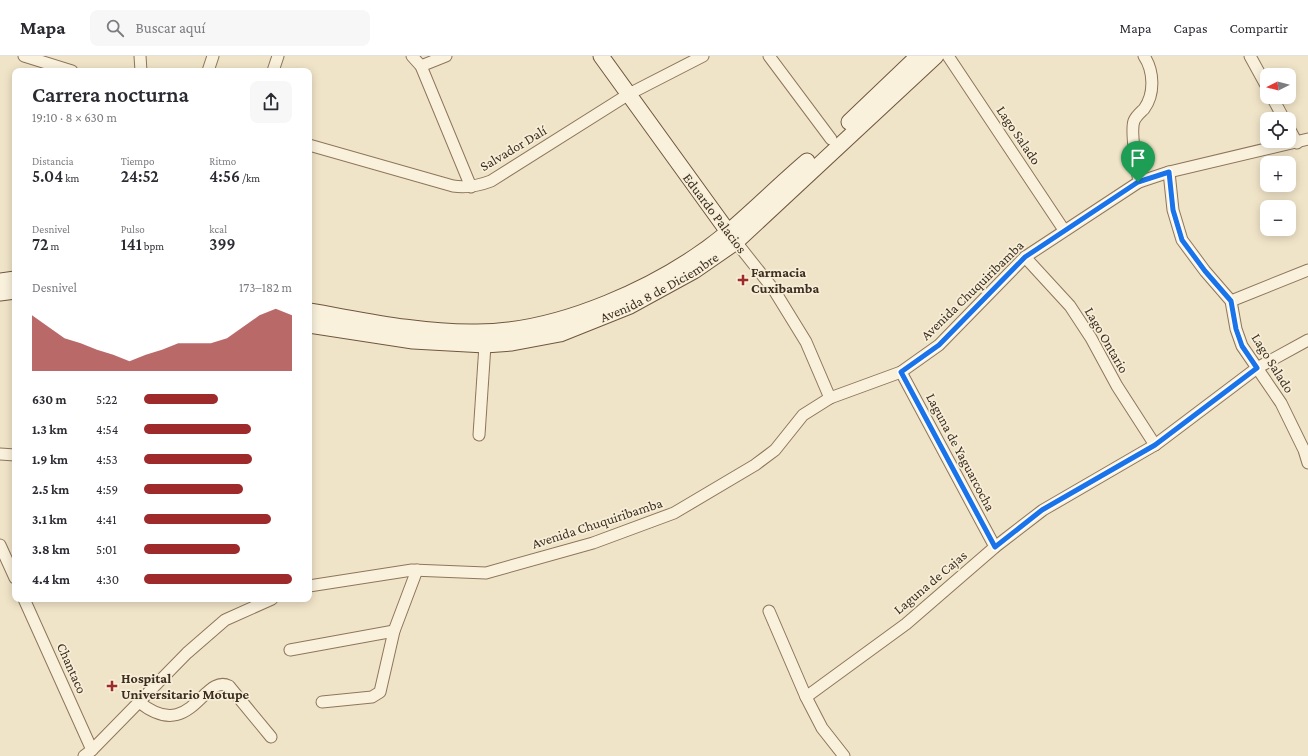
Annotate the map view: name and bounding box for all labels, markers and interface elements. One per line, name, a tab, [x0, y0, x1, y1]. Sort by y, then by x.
search box	[90, 10, 370, 46]
text: Mapa	[20, 17, 66, 38]
icon: search	[104, 17, 126, 39]
text: Buscar aquí	[136, 20, 205, 36]
text: Mapa	[1120, 20, 1152, 36]
text: Capas	[1174, 20, 1208, 36]
text: Compartir	[1230, 20, 1288, 36]
north arrow	[1260, 68, 1296, 104]
map controls	[1260, 68, 1296, 236]
button: share	[250, 81, 292, 123]
text: Carrera nocturna	[32, 82, 189, 107]
street label: Lago Salado	[994, 103, 1044, 167]
text: 19:10 · 8 × 630 m	[32, 110, 117, 125]
button: locate	[1260, 112, 1296, 148]
street label: Salvador Dalí	[477, 122, 549, 174]
pin	[1121, 141, 1155, 182]
icon: arrive	[1127, 147, 1149, 169]
text: Distancia	[32, 155, 74, 167]
text: Tiempo	[121, 155, 154, 167]
text: Ritmo	[209, 155, 236, 167]
button: +	[1260, 156, 1296, 192]
text: 5.04	[32, 167, 63, 186]
text: 24:52	[121, 167, 159, 186]
text: 4:56	[209, 167, 240, 186]
street label: Eduardo Palacios	[680, 170, 750, 256]
text: km	[63, 172, 79, 184]
text: /km	[240, 172, 260, 184]
button: −	[1260, 200, 1296, 236]
text: Desnivel	[32, 223, 70, 235]
text: Pulso	[121, 223, 145, 235]
text: kcal	[209, 223, 227, 235]
text: 72	[32, 235, 49, 254]
text: 141	[121, 235, 142, 254]
text: 399	[209, 235, 236, 254]
street label: Avenida Chuquiribamba	[917, 236, 1027, 343]
text: m	[49, 240, 59, 252]
text: bpm	[142, 240, 164, 252]
street label: Avenida 8 de Diciembre	[598, 249, 721, 325]
place label: Farmacia Cuxibamba	[751, 264, 819, 296]
marker: Farmacia Cuxibamba	[738, 275, 748, 285]
text: Desnivel	[32, 280, 77, 295]
text: 173–182 m	[239, 280, 292, 295]
street label: Lago Ontario	[1082, 304, 1132, 376]
street label: Lago Salado	[1248, 330, 1298, 396]
street label: Laguna de Yaguarcocha	[923, 390, 999, 514]
text: 630 m	[32, 392, 67, 407]
text: 5:22	[96, 392, 117, 407]
text: 1.3 km	[32, 422, 67, 437]
text: 4:54	[96, 422, 118, 437]
text: 1.9 km	[32, 452, 68, 467]
text: 4:53	[96, 452, 118, 467]
text: 2.5 km	[32, 482, 69, 497]
text: 4:59	[96, 482, 118, 497]
street label: Avenida Chuquiribamba	[530, 494, 665, 552]
text: 3.1 km	[32, 512, 67, 527]
text: 4:41	[96, 512, 117, 527]
text: 3.8 km	[32, 542, 70, 557]
text: 5:01	[96, 542, 117, 557]
street label: Laguna de Cajas	[890, 547, 970, 618]
text: 4.4 km	[32, 572, 70, 587]
text: 4:30	[96, 572, 119, 587]
street label: Chantaco	[54, 640, 90, 696]
place label: Hospital Universitario Motupe	[121, 670, 250, 702]
marker: Hospital Universitario Motupe	[106, 680, 118, 692]

